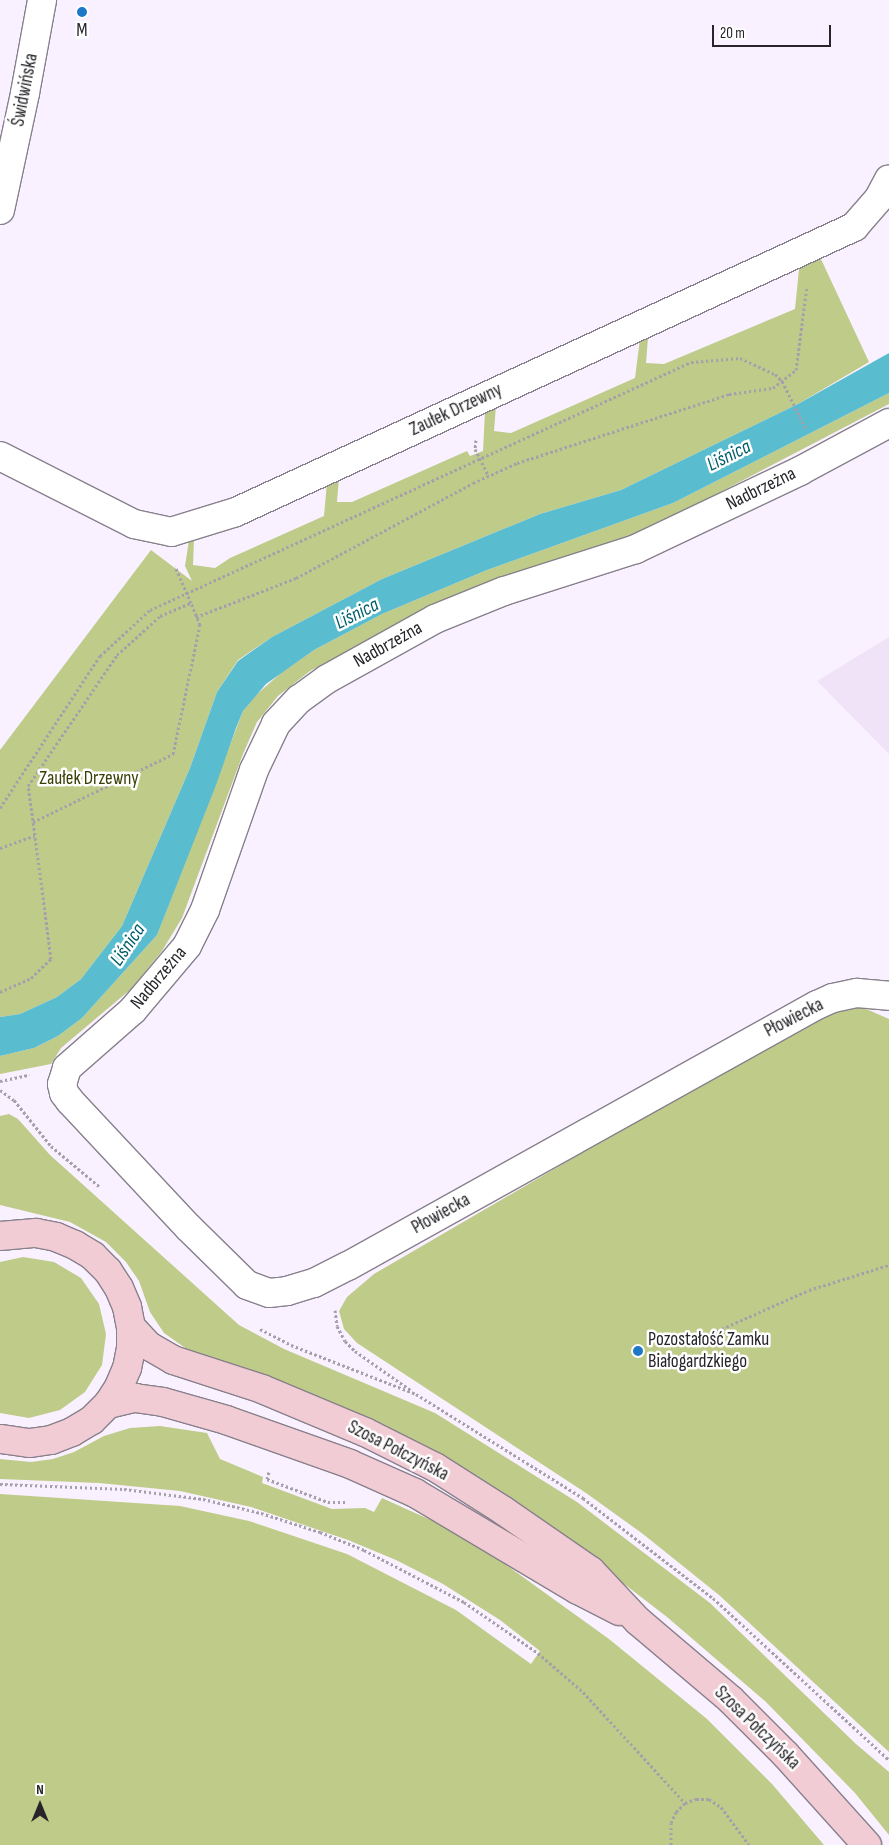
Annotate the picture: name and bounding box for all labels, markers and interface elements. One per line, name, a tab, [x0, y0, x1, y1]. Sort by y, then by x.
marker: M	[76, 6, 88, 18]
scale bar	[714, 15, 833, 47]
place label: M	[76, 20, 88, 42]
text: 20 m	[720, 24, 745, 43]
street label: Świdwińska	[7, 52, 43, 128]
street label: Zaułek Drzewny	[406, 379, 506, 441]
water label: Liśnica	[703, 435, 755, 477]
street label: Nadbrzeżna	[722, 462, 800, 516]
water label: Liśnica	[331, 593, 383, 635]
street label: Nadbrzeżna	[350, 617, 426, 673]
park label: Zaułek Drzewny	[39, 768, 139, 790]
water label: Liśnica	[105, 919, 151, 971]
street label: Nadbrzeżna	[126, 942, 192, 1014]
street label: Płowiecka	[761, 993, 827, 1043]
street label: Płowiecka	[408, 1189, 474, 1239]
place label: Pozostałość Zamku Białogardzkiego	[648, 1329, 769, 1373]
marker: Pozostałość Zamku Białogardzkiego	[632, 1345, 644, 1357]
street label: Szosa Połczyńska	[344, 1416, 452, 1486]
street label: Szosa Połczyńska	[709, 1681, 805, 1775]
north arrow	[15, 1780, 65, 1830]
text: N	[36, 1781, 44, 1798]

